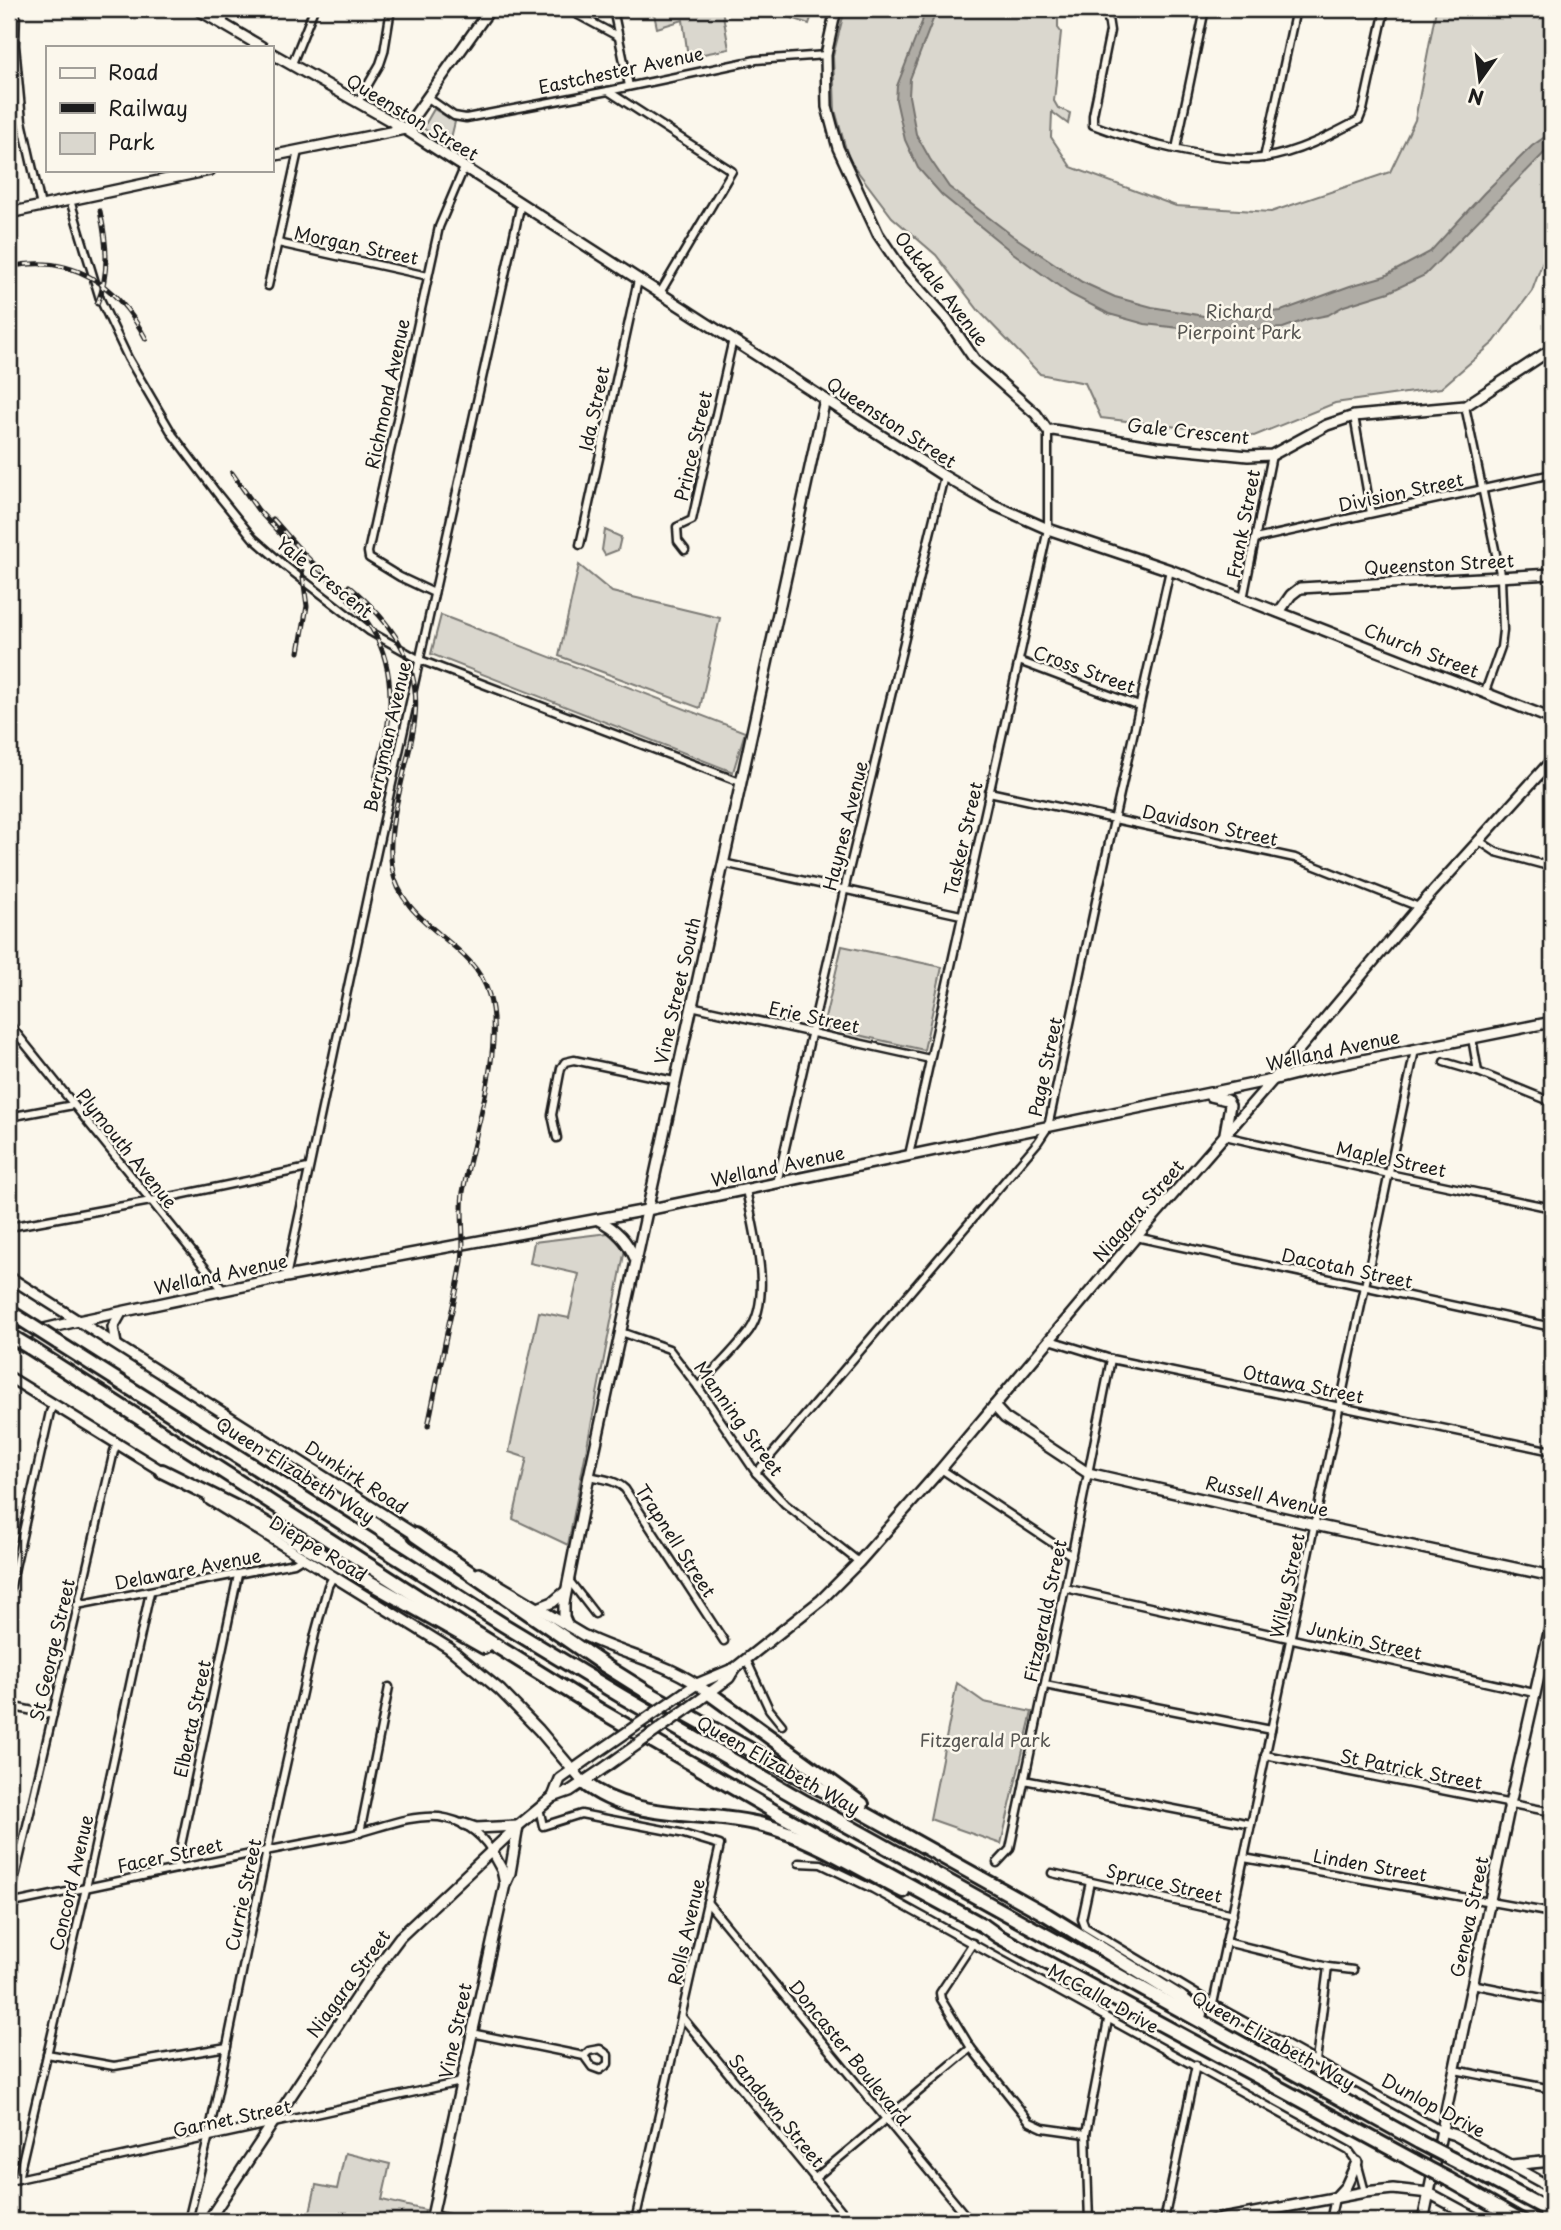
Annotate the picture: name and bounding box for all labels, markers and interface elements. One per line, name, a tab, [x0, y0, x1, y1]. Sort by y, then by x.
street label: Eastchester Avenue	[536, 39, 706, 100]
legend	[46, 46, 273, 172]
north arrow	[1446, 46, 1516, 116]
text: Road	[108, 55, 159, 87]
street label: Queenston Street	[341, 66, 484, 167]
text: N	[1465, 82, 1486, 113]
text: Railway	[108, 91, 188, 123]
text: Park	[108, 125, 155, 157]
street label: Morgan Street	[292, 218, 421, 271]
street label: Oakdale Avenue	[889, 225, 996, 351]
park label: Richard Pierpoint Park	[1177, 297, 1301, 345]
street label: Richmond Avenue	[357, 316, 416, 471]
street label: Ida Street	[571, 364, 616, 454]
street label: Queenston Street	[822, 370, 962, 474]
street label: Prince Street	[667, 388, 718, 503]
street label: Gale Crescent	[1126, 411, 1250, 450]
street label: Division Street	[1336, 465, 1466, 518]
street label: Frank Street	[1219, 467, 1266, 580]
street label: Yale Crescent	[271, 530, 379, 624]
street label: Queenston Street	[1363, 546, 1515, 581]
street label: Church Street	[1360, 615, 1483, 684]
street label: Cross Street	[1030, 638, 1139, 700]
street label: Berryman Avenue	[356, 658, 417, 815]
street label: Haynes Avenue	[815, 758, 874, 893]
street label: Tasker Street	[936, 779, 989, 898]
street label: Davidson Street	[1140, 797, 1281, 852]
street label: Vine Street South	[646, 914, 707, 1067]
street label: Erie Street	[766, 994, 862, 1039]
street label: Page Street	[1021, 1014, 1068, 1119]
street label: Welland Avenue	[1263, 1022, 1402, 1077]
street label: Plymouth Avenue	[70, 1082, 184, 1214]
street label: Maple Street	[1334, 1134, 1449, 1183]
street label: Welland Avenue	[708, 1138, 847, 1193]
street label: Niagara Street	[1086, 1153, 1190, 1267]
street label: Dacotah Street	[1279, 1240, 1415, 1295]
street label: Welland Avenue	[151, 1246, 290, 1301]
street label: Manning Street	[688, 1355, 790, 1481]
street label: Ottawa Street	[1240, 1358, 1366, 1410]
street label: Queen Elizabeth Way	[211, 1410, 381, 1530]
street label: Dunkirk Road	[300, 1433, 414, 1520]
street label: Russell Avenue	[1203, 1468, 1332, 1523]
street label: Trapnell Street	[629, 1478, 723, 1602]
street label: Dieppe Road	[265, 1508, 373, 1587]
street label: Wiley Street	[1262, 1531, 1311, 1641]
street label: Fitzgerald Street	[1016, 1537, 1073, 1685]
street label: Delaware Avenue	[112, 1541, 263, 1596]
street label: St George Street	[22, 1576, 81, 1724]
street label: Junkin Street	[1304, 1613, 1425, 1666]
street label: Elberta Street	[166, 1657, 217, 1780]
street label: Queen Elizabeth Way	[692, 1708, 865, 1821]
park label: Fitzgerald Park	[919, 1726, 1051, 1753]
street label: St Patrick Street	[1338, 1742, 1485, 1796]
street label: Concord Avenue	[42, 1812, 99, 1953]
street label: Facer Street	[114, 1830, 225, 1879]
street label: Currie Street	[217, 1836, 268, 1953]
street label: Linden Street	[1311, 1841, 1429, 1888]
street label: Geneva Street	[1443, 1854, 1495, 1980]
street label: Spruce Street	[1104, 1856, 1225, 1909]
street label: Rolls Avenue	[660, 1876, 711, 1988]
street label: Niagara Street	[299, 1924, 396, 2043]
street label: McCalla Drive	[1043, 1956, 1164, 2039]
street label: Doncaster Boulevard	[783, 1973, 918, 2131]
street label: Vine Street	[431, 1980, 478, 2081]
street label: Queen Elizabeth Way	[1187, 1983, 1360, 2096]
street label: Sandown Street	[723, 2048, 831, 2173]
street label: Dunlop Drive	[1377, 2066, 1491, 2144]
street label: Garnet Street	[170, 2092, 293, 2143]

